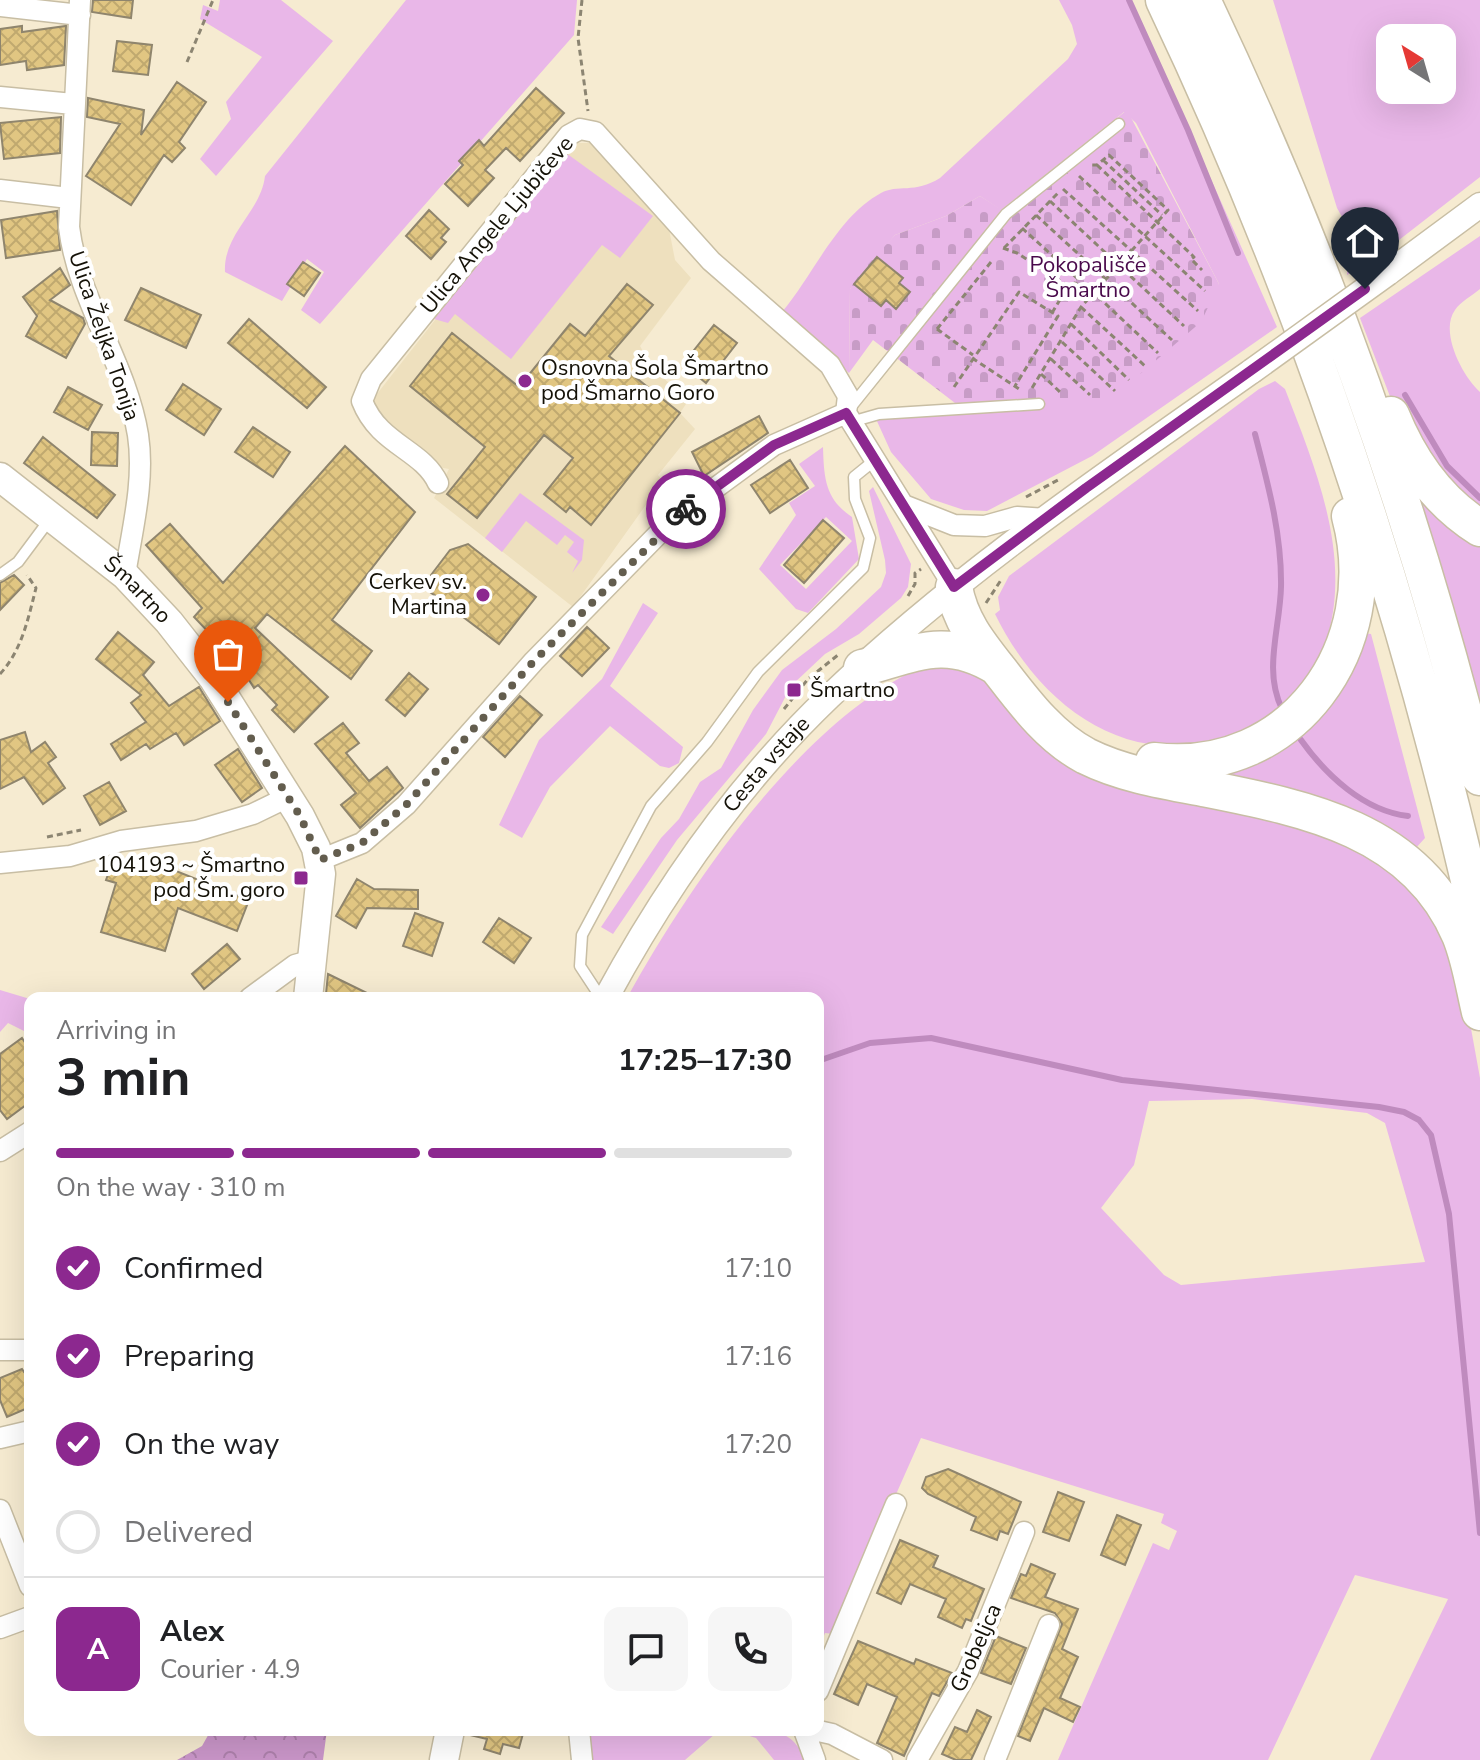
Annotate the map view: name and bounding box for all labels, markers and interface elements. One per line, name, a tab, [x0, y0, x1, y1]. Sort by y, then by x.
north arrow	[1376, 24, 1456, 104]
map controls	[1376, 24, 1456, 104]
street label: Ulica Angele Ljubičeve	[414, 130, 580, 320]
pin	[1331, 207, 1399, 289]
icon: home	[1343, 219, 1387, 263]
street label: Ulica Željka Tonija	[61, 247, 147, 425]
park label: Pokopališče Šmartno	[1030, 250, 1146, 305]
place label: Osnovna Šola Šmartno pod Šmarno Goro	[541, 353, 769, 408]
marker: Osnovna Šola Šmartno pod Šmarno Goro	[516, 372, 534, 390]
courier	[646, 469, 726, 549]
icon: bike	[664, 487, 708, 531]
street label: Šmartno	[97, 549, 178, 630]
place label: Cerkev sv. Martina	[368, 567, 467, 622]
marker: Cerkev sv. Martina	[474, 586, 492, 604]
pin	[194, 620, 262, 702]
icon: bag	[206, 632, 250, 676]
place label: Šmartno	[810, 675, 895, 705]
marker: Šmartno	[785, 681, 803, 699]
street label: Cesta vstaje	[716, 709, 817, 819]
place label: 104193 ~ Šmartno pod Šm. goro	[96, 850, 285, 905]
marker: 104193 ~ Šmartno pod Šm. goro	[292, 869, 310, 887]
text: Arriving in	[56, 1013, 177, 1048]
text: 17:25–17:30	[618, 1040, 792, 1081]
text: 3 min	[56, 1042, 191, 1113]
text: On the way · 310 m	[56, 1170, 285, 1205]
icon: check	[56, 1246, 100, 1290]
text: Confirmed	[124, 1248, 264, 1289]
text: 17:10	[724, 1251, 792, 1286]
icon: check	[56, 1334, 100, 1378]
text: Preparing	[124, 1336, 255, 1377]
text: 17:16	[724, 1339, 792, 1374]
icon: check	[56, 1422, 100, 1466]
text: On the way	[124, 1424, 279, 1465]
text: 17:20	[724, 1427, 792, 1462]
text: Delivered	[124, 1512, 253, 1553]
street label: Grobeljca	[943, 1599, 1009, 1697]
button: chat	[604, 1607, 688, 1691]
button: phone	[708, 1607, 792, 1691]
text: Alex	[160, 1611, 224, 1652]
text: A	[87, 1629, 109, 1670]
text: Courier · 4.9	[160, 1652, 301, 1687]

